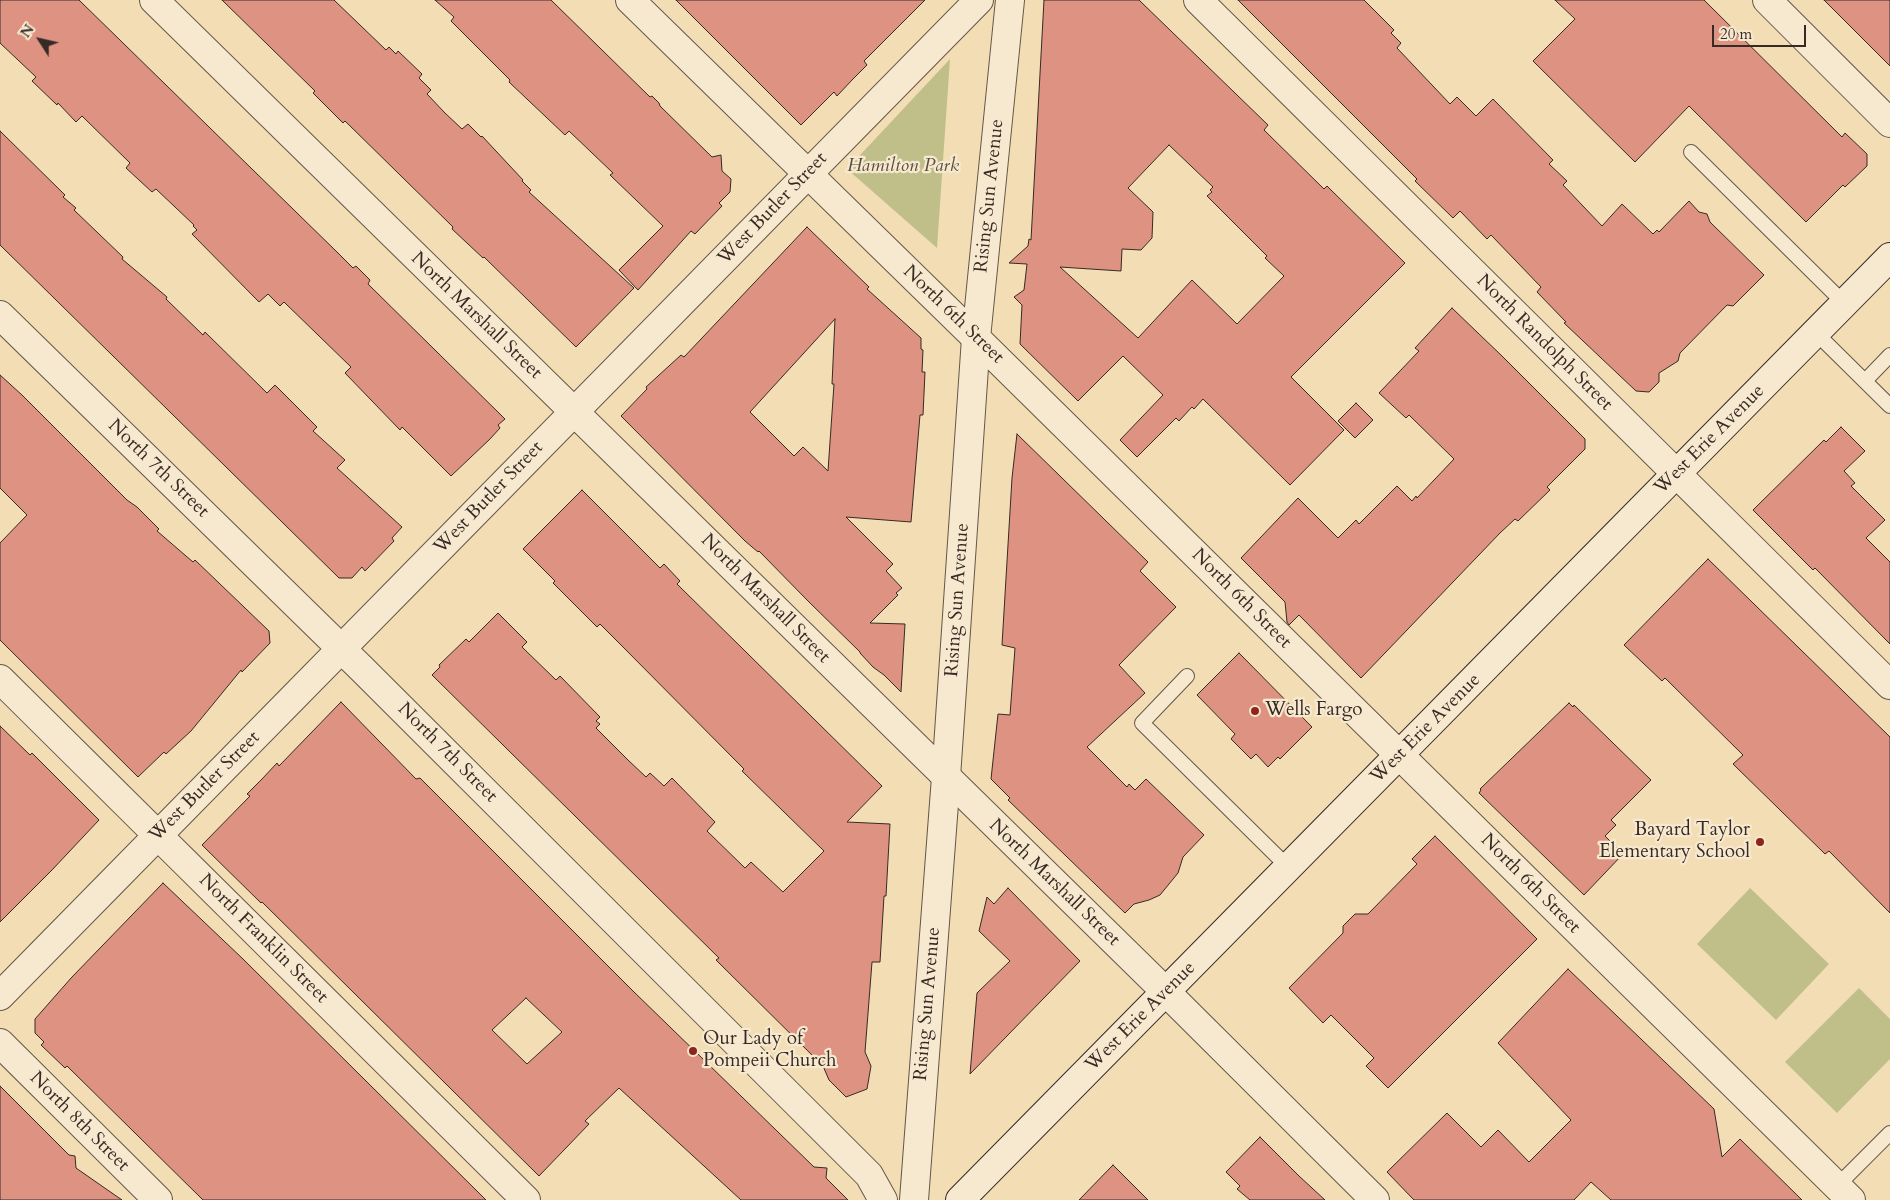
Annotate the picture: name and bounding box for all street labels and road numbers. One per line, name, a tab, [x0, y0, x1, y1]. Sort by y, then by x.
street label: Rising Sun Avenue	[971, 118, 1009, 274]
street label: West Butler Street	[714, 148, 832, 270]
street label: North Marshall Street	[406, 248, 546, 384]
street label: North 6th Street	[898, 261, 1008, 369]
street label: North Randolph Street	[1471, 270, 1617, 416]
street label: West Erie Avenue	[1650, 380, 1770, 500]
street label: North 7th Street	[103, 415, 213, 523]
street label: West Butler Street	[430, 437, 548, 559]
street label: Rising Sun Avenue	[941, 522, 975, 678]
street label: North Marshall Street	[696, 530, 834, 668]
street label: North 6th Street	[1186, 544, 1296, 654]
street label: West Erie Avenue	[1366, 669, 1486, 789]
street label: North 7th Street	[392, 698, 502, 808]
street label: West Butler Street	[145, 727, 265, 847]
street label: North Marshall Street	[984, 815, 1124, 951]
street label: North 6th Street	[1475, 829, 1585, 939]
street label: North Franklin Street	[194, 870, 332, 1008]
street label: Rising Sun Avenue	[910, 926, 946, 1082]
street label: West Erie Avenue	[1081, 957, 1201, 1077]
street label: North 8th Street	[24, 1067, 134, 1177]

